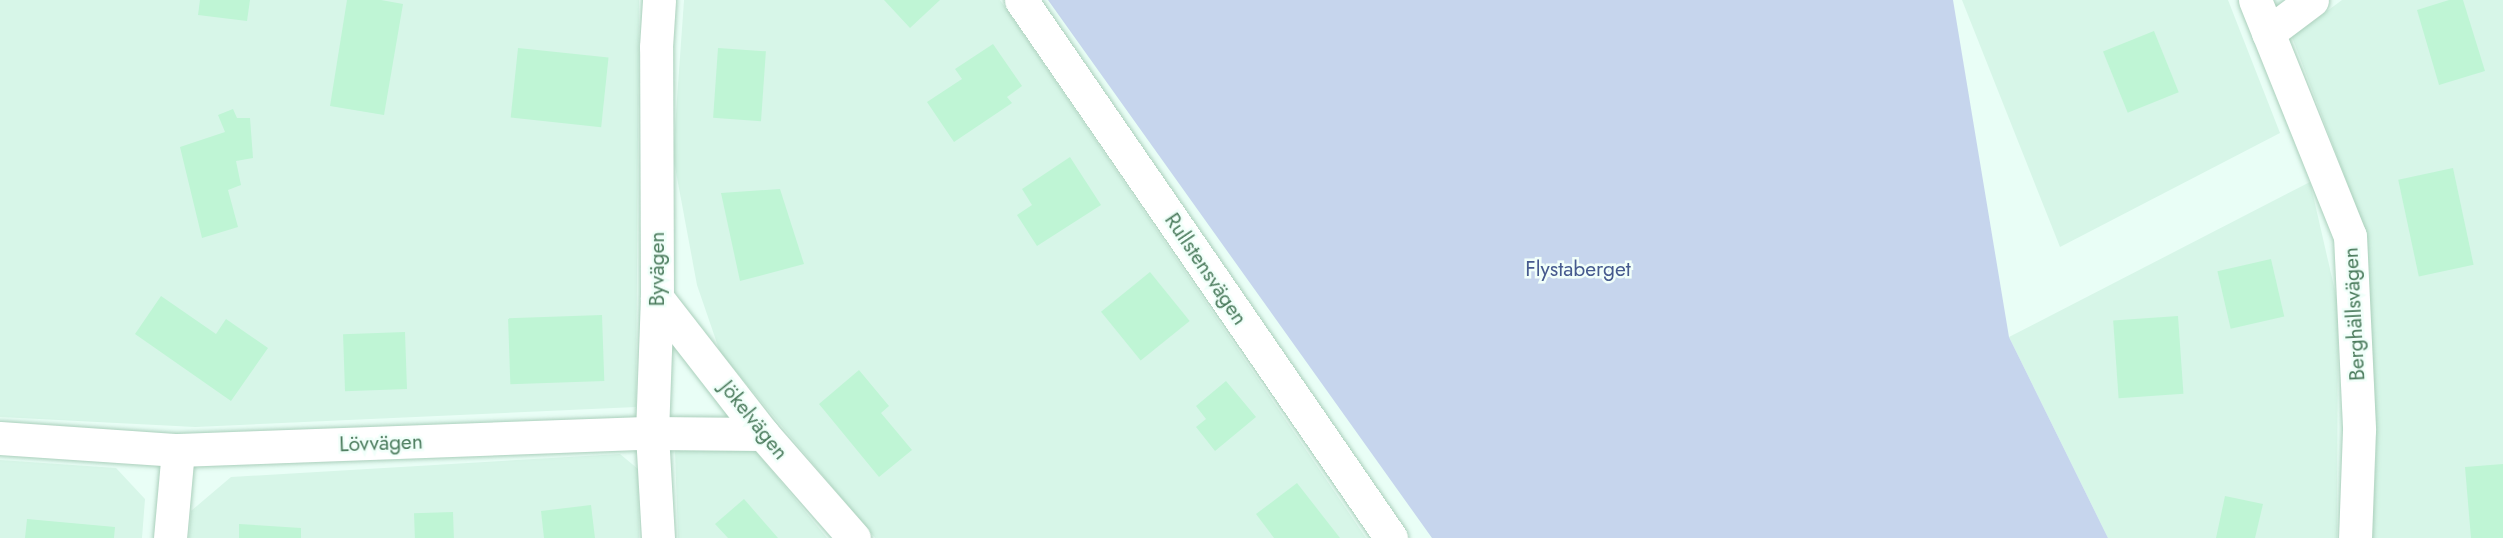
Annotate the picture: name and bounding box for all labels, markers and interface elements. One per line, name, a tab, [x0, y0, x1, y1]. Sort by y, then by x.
street label: Rullstensvägen	[1159, 208, 1253, 330]
street label: Byvägen	[644, 232, 670, 306]
street label: Berghällsvägen	[2338, 247, 2370, 381]
park label: Flystaberget	[1525, 256, 1631, 282]
street label: Jökelvägen	[715, 375, 793, 465]
street label: Lövvägen	[339, 429, 423, 457]

